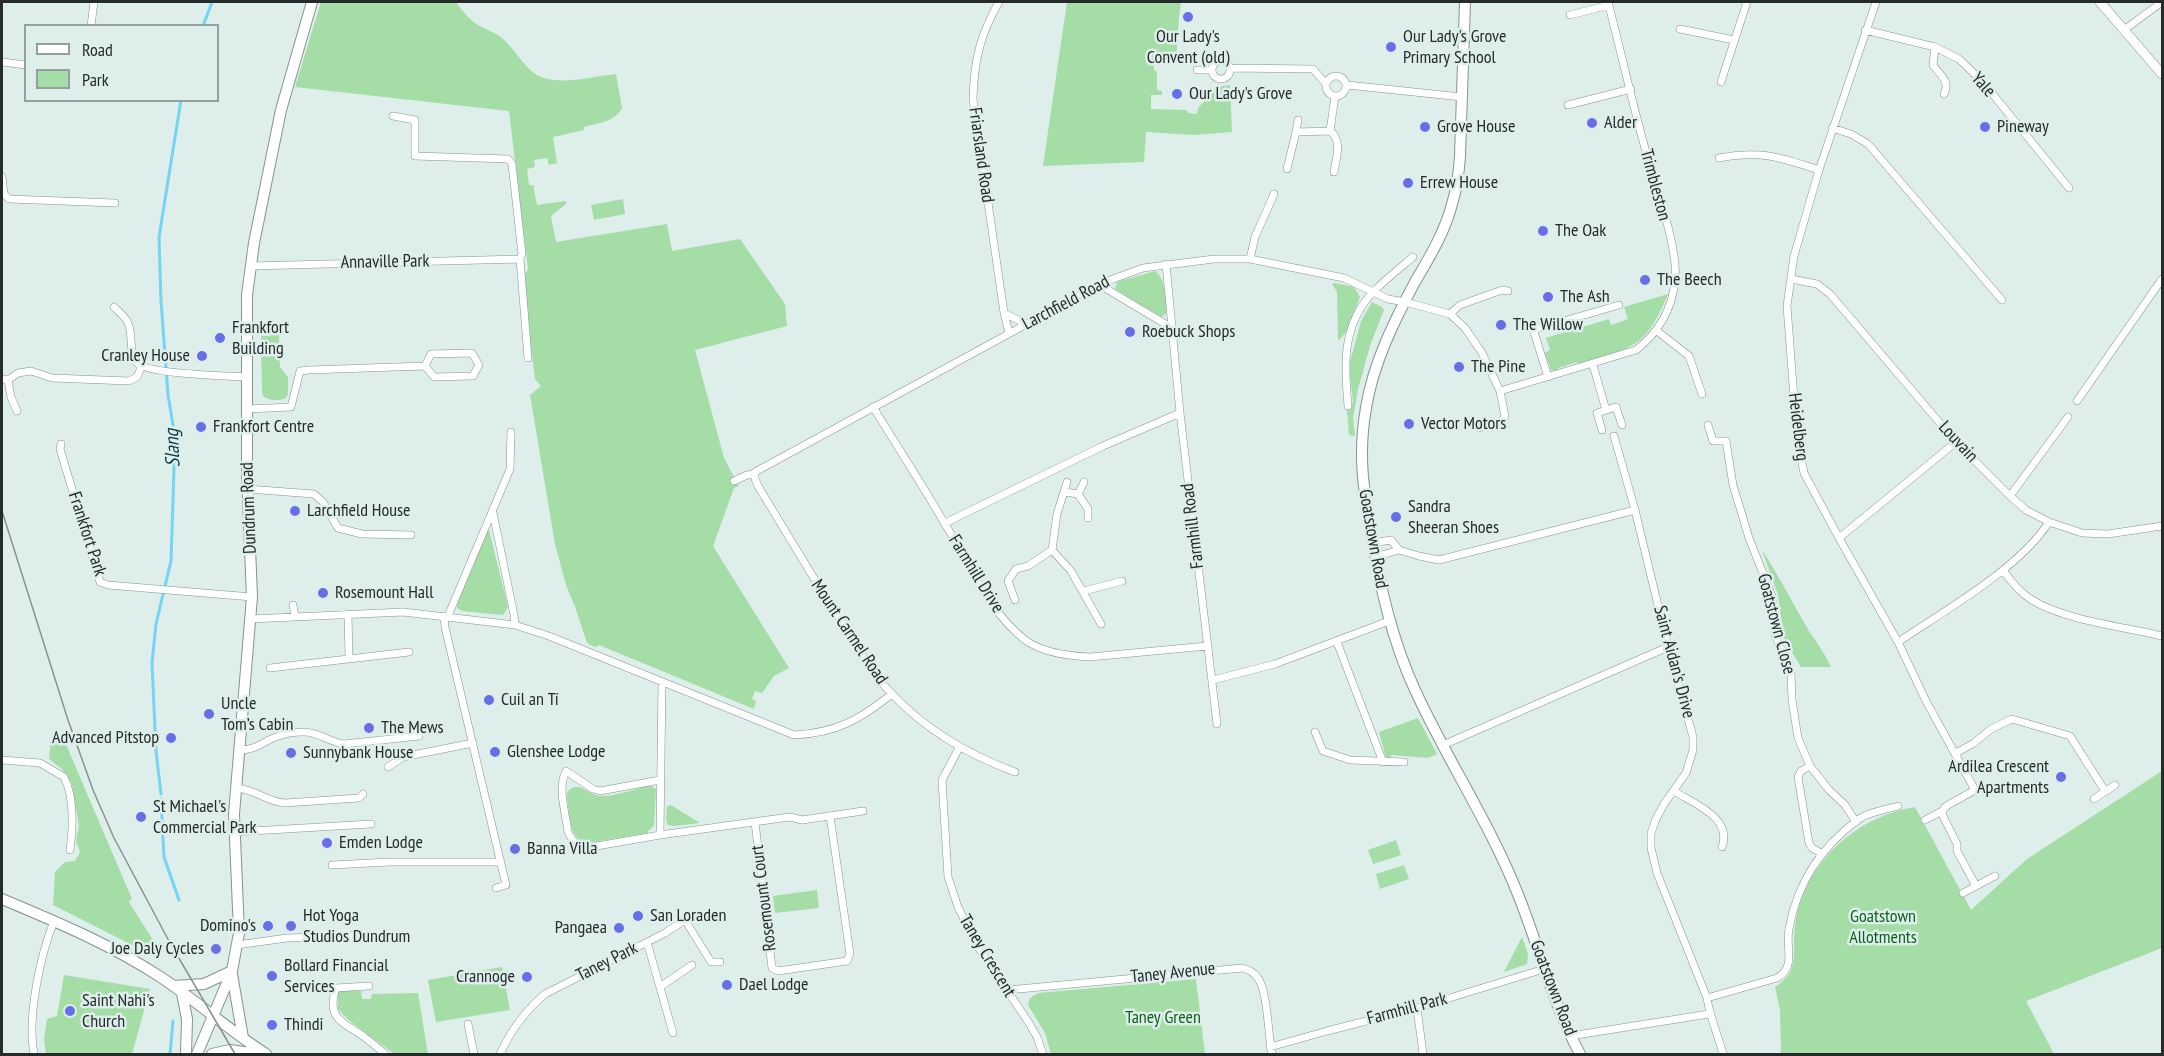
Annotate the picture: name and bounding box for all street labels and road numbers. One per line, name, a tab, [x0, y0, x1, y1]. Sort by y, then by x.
street label: Yale	[1966, 68, 2000, 102]
street label: Friarsland Road	[964, 106, 998, 204]
street label: Trimbleston	[1635, 147, 1675, 223]
street label: Annaville Park	[340, 250, 430, 274]
street label: Larchfield Road	[1019, 271, 1113, 335]
street label: Heidelberg	[1783, 392, 1813, 462]
street label: Louvain	[1934, 417, 1982, 467]
street label: Dundrum Road	[237, 462, 261, 554]
street label: Farmhill Road	[1177, 482, 1209, 570]
street label: Goatstown Road	[1354, 488, 1392, 590]
street label: Frankfort Park	[63, 489, 111, 579]
street label: Farmhill Drive	[944, 531, 1008, 617]
street label: Goatstown Close	[1752, 571, 1800, 677]
street label: Mount Carmel Road	[806, 575, 892, 689]
street label: Saint Aidan's Drive	[1649, 603, 1699, 721]
street label: Rosemount Court	[747, 844, 781, 952]
street label: Taney Crescent	[954, 911, 1020, 1001]
street label: Taney Park	[573, 937, 641, 987]
street label: Goatstown Road	[1525, 937, 1581, 1039]
street label: Taney Avenue	[1130, 958, 1216, 988]
street label: Farmhill Park	[1365, 988, 1449, 1030]

